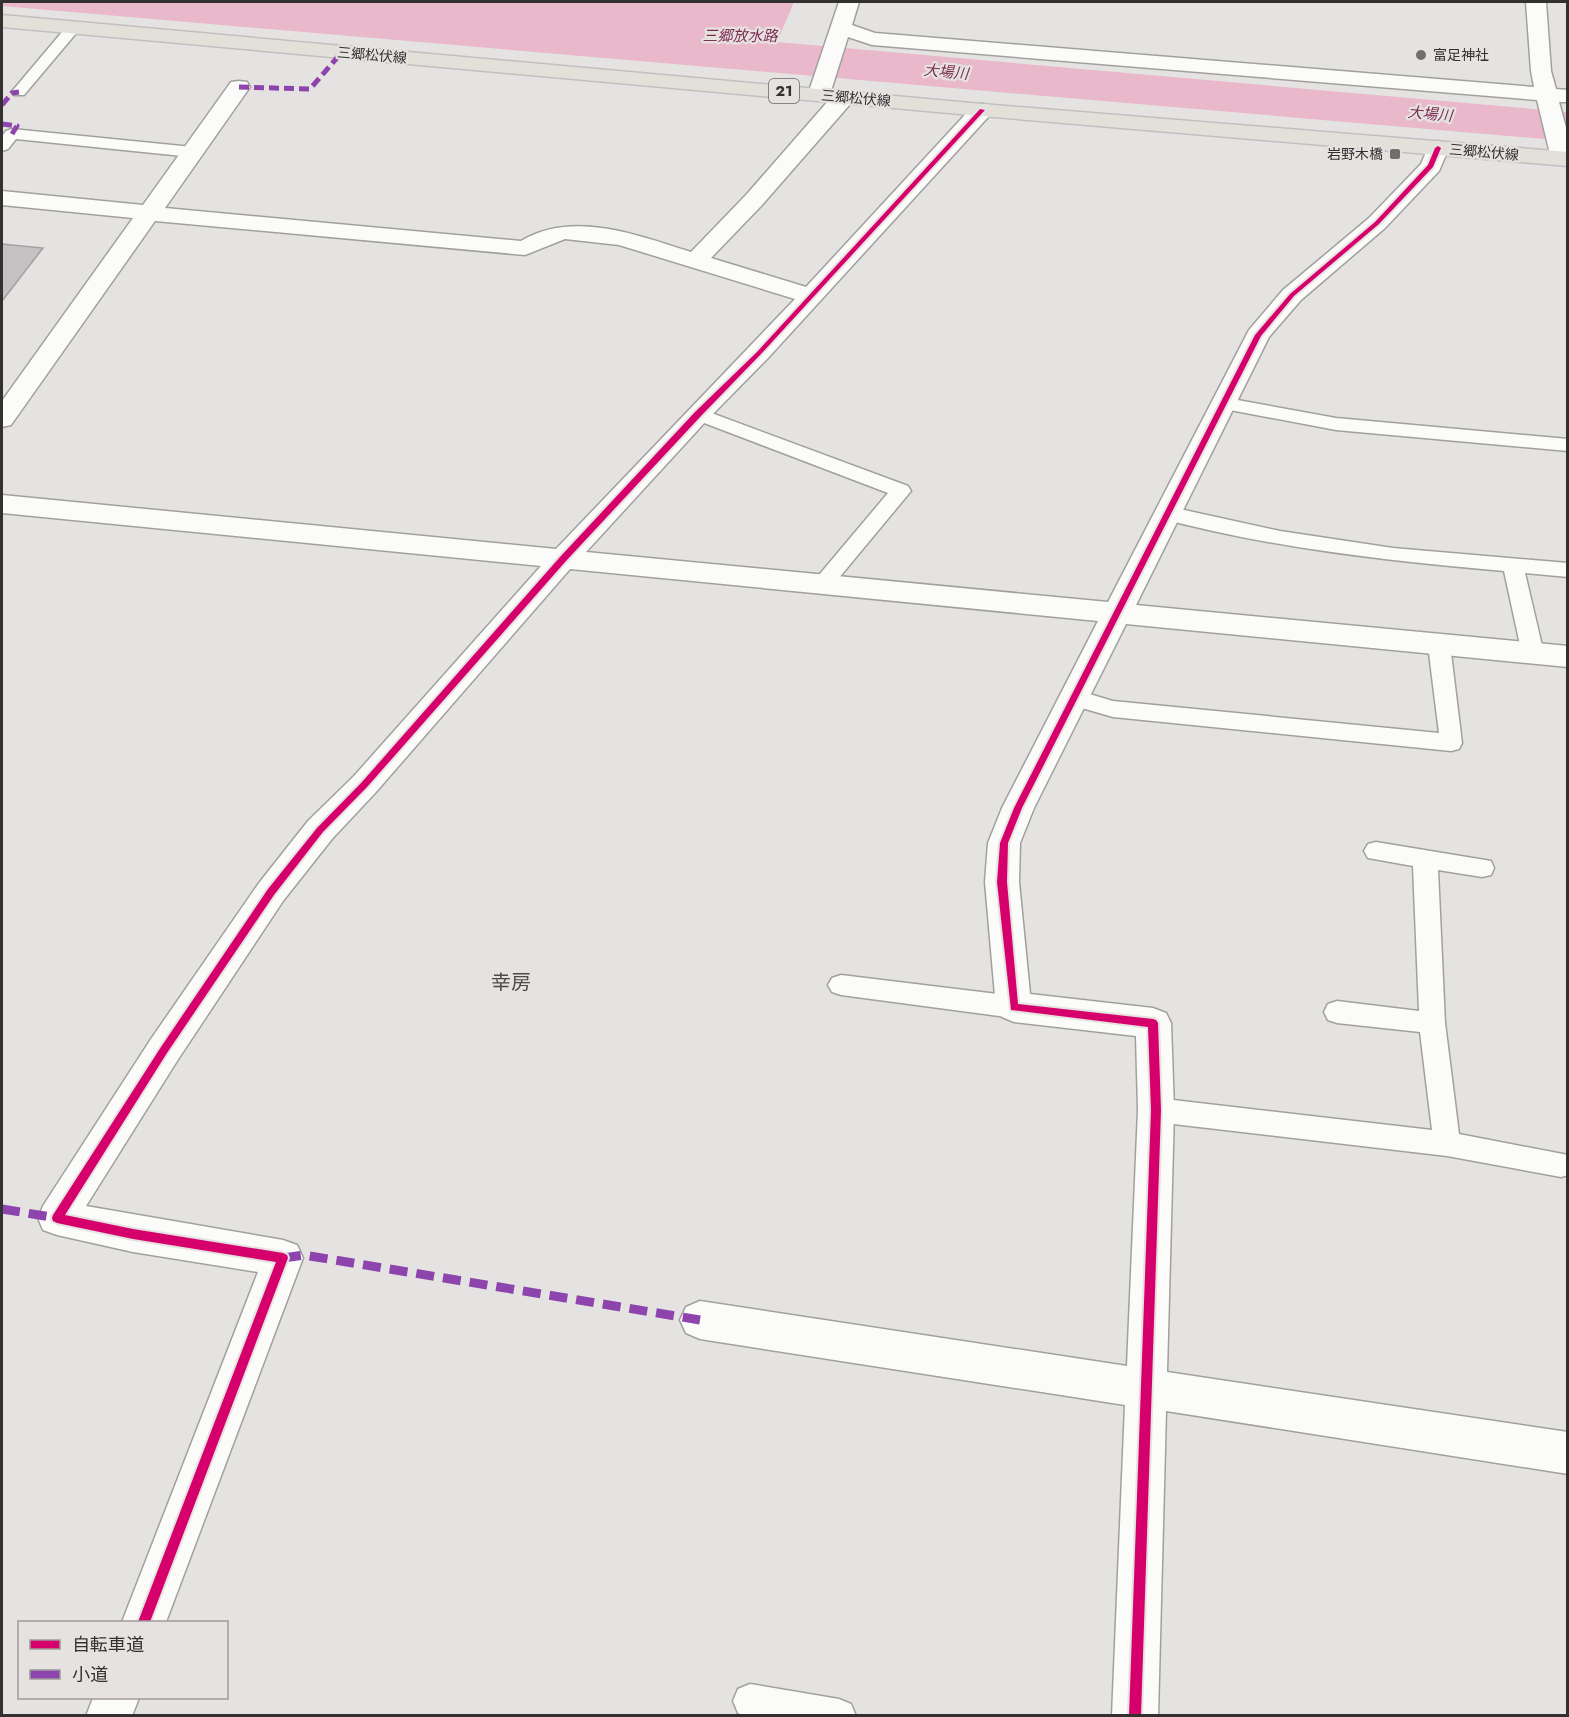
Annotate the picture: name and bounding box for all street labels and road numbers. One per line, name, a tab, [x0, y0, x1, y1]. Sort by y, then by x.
street label: 三郷松伏線	[336, 42, 408, 68]
road number: 21	[769, 79, 799, 103]
street label: 三郷松伏線	[820, 85, 892, 111]
street label: 三郷松伏線	[1448, 139, 1520, 165]

